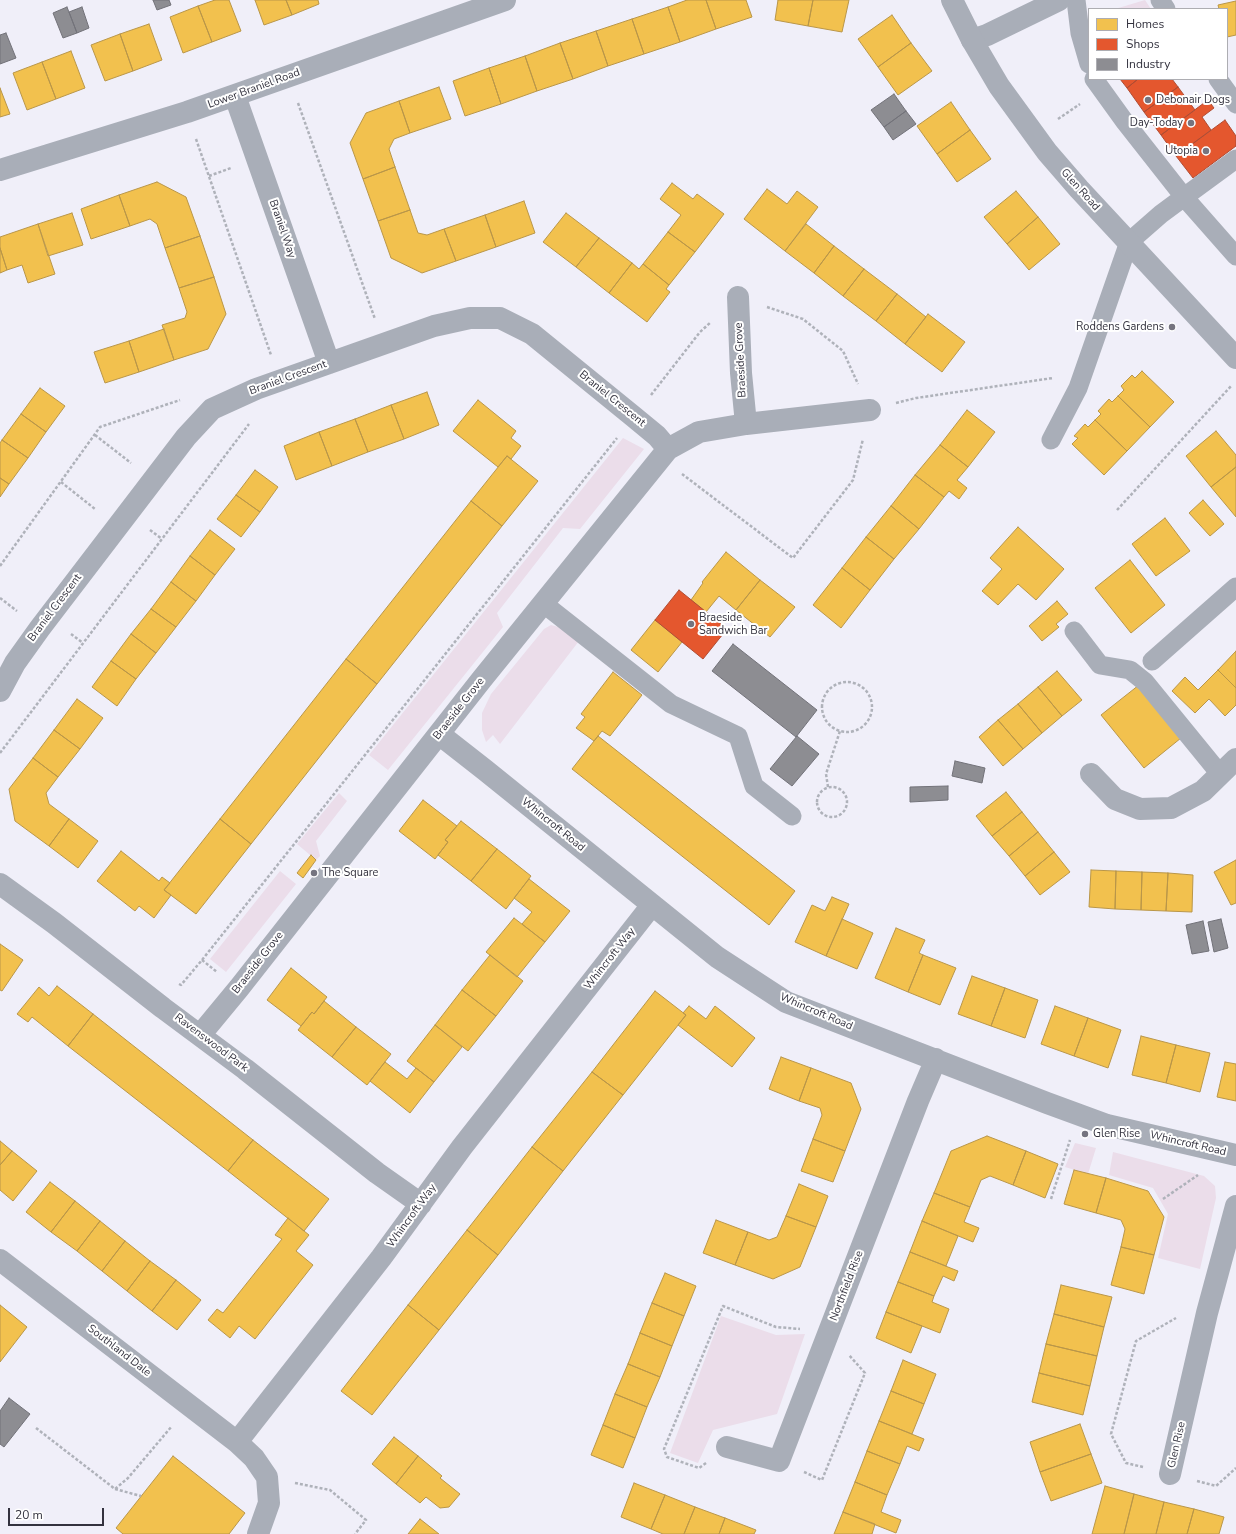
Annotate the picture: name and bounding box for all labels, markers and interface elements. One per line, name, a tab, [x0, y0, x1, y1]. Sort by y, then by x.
legend	[1088, 8, 1228, 80]
text: Homes	[1126, 16, 1164, 32]
text: Shops	[1126, 36, 1160, 52]
text: Industry	[1126, 56, 1170, 72]
street label: Lower Braniel Road	[206, 66, 302, 112]
place label: Debonair Dogs	[1156, 93, 1230, 107]
marker: Debonair Dogs	[1143, 95, 1153, 105]
place label: Day-Today	[1130, 116, 1183, 130]
marker: Day-Today	[1186, 118, 1196, 128]
place label: Utopia	[1165, 144, 1198, 158]
marker: Utopia	[1201, 146, 1211, 156]
street label: Glen Road	[1058, 166, 1102, 214]
street label: Braniel Way	[266, 198, 298, 260]
place label: Roddens Gardens	[1076, 320, 1164, 334]
street label: Braeside Grove	[732, 322, 750, 398]
marker: Roddens Gardens	[1167, 322, 1177, 332]
street label: Braniel Crescent	[248, 358, 328, 398]
street label: Braniel Crescent	[576, 368, 648, 430]
street label: Braniel Crescent	[25, 572, 85, 644]
place label: Braeside Sandwich Bar	[699, 611, 767, 637]
marker: Braeside Sandwich Bar	[686, 619, 696, 629]
street label: Braeside Grove	[431, 675, 487, 743]
street label: Whincroft Road	[519, 795, 587, 855]
place label: The Square	[322, 866, 378, 880]
marker: The Square	[309, 868, 319, 878]
street label: Whincroft Way	[582, 925, 638, 993]
street label: Braeside Grove	[230, 929, 286, 997]
street label: Whincroft Road	[778, 991, 854, 1033]
street label: Ravenswood Park	[172, 1011, 250, 1075]
place label: Glen Rise	[1093, 1127, 1140, 1141]
marker: Glen Rise	[1080, 1129, 1090, 1139]
street label: Whincroft Road	[1149, 1129, 1227, 1159]
street label: Whincroft Way	[385, 1182, 439, 1250]
street label: Northfield Rise	[828, 1249, 866, 1323]
street label: Southland Dale	[85, 1322, 153, 1380]
street label: Glen Rise	[1165, 1421, 1189, 1469]
scale bar	[10, 1500, 106, 1526]
text: 20 m	[15, 1507, 43, 1523]

